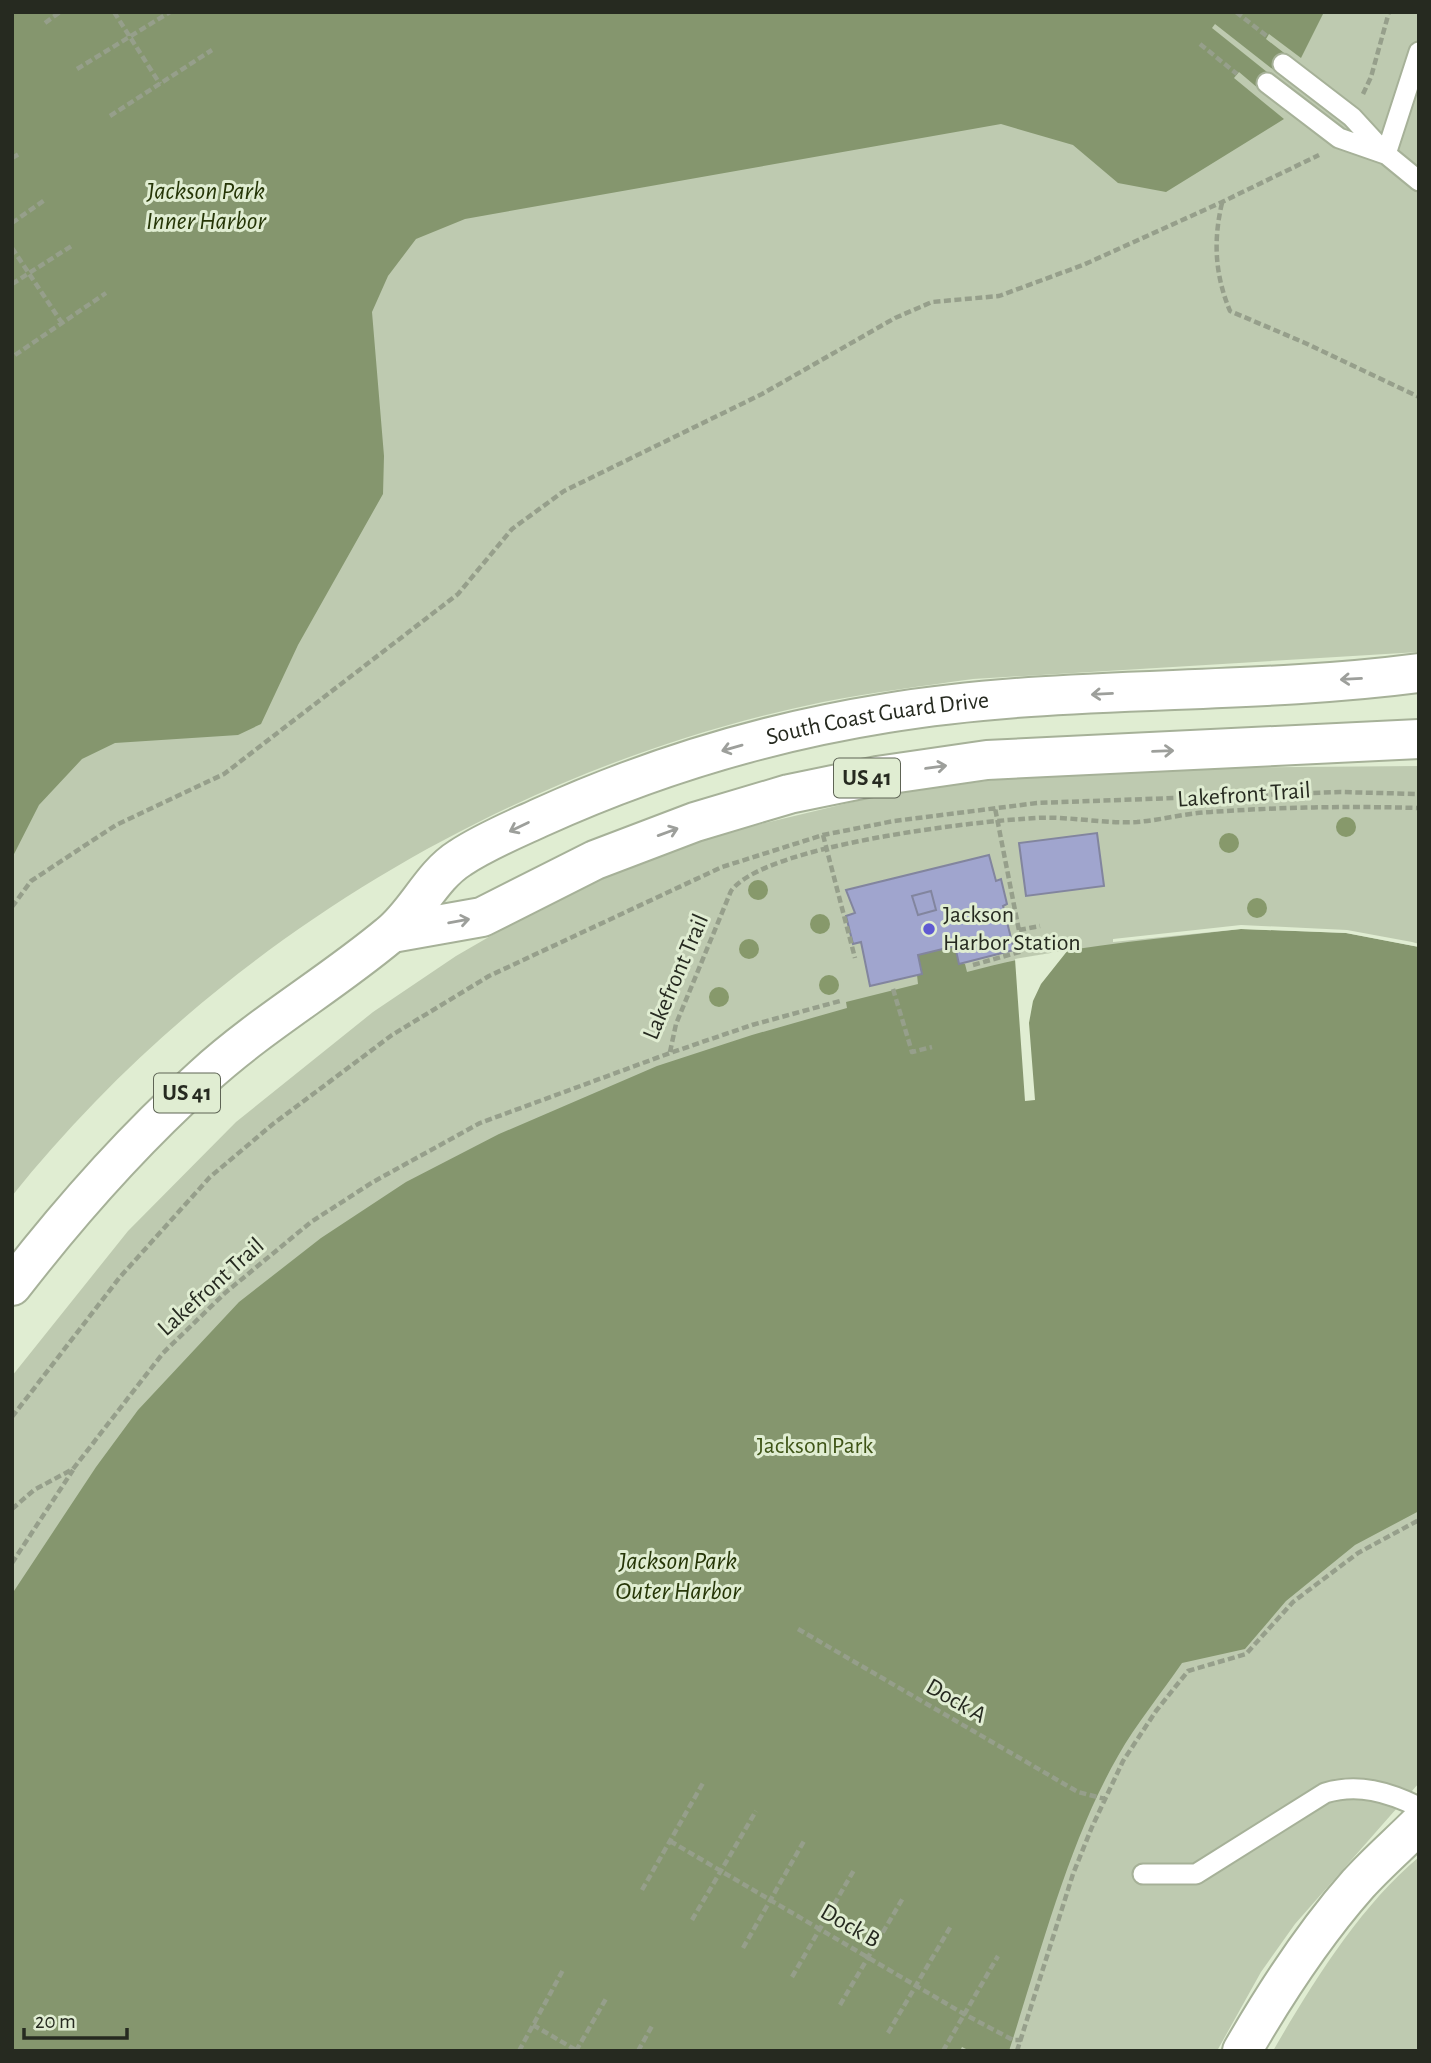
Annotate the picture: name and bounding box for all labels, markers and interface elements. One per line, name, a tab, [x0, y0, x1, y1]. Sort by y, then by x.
water label: Jackson Park Inner Harbor	[146, 178, 267, 234]
one-way arrow	[1340, 673, 1363, 686]
one-way arrow	[1091, 687, 1114, 700]
street label: South Coast Guard Drive	[764, 688, 990, 750]
one-way arrow	[722, 743, 744, 756]
one-way arrow	[1151, 745, 1174, 758]
road number: US 41	[834, 758, 900, 798]
one-way arrow	[924, 761, 947, 774]
street label: Lakefront Trail	[1176, 778, 1312, 812]
one-way arrow	[509, 821, 530, 835]
one-way arrow	[656, 824, 678, 837]
place label: Jackson Harbor Station	[943, 903, 1081, 955]
street label: Lakefront Trail	[639, 911, 713, 1043]
one-way arrow	[447, 914, 470, 927]
marker: Jackson Harbor Station	[921, 921, 937, 937]
road number: US 41	[154, 1074, 220, 1112]
street label: Lakefront Trail	[153, 1233, 269, 1341]
park label: Jackson Park	[757, 1434, 873, 1458]
water label: Jackson Park Outer Harbor	[615, 1548, 742, 1604]
street label: Dock A	[922, 1674, 990, 1728]
street label: Dock B	[816, 1900, 884, 1952]
scale bar	[24, 1996, 128, 2040]
text: 20 m	[35, 2011, 76, 2032]

